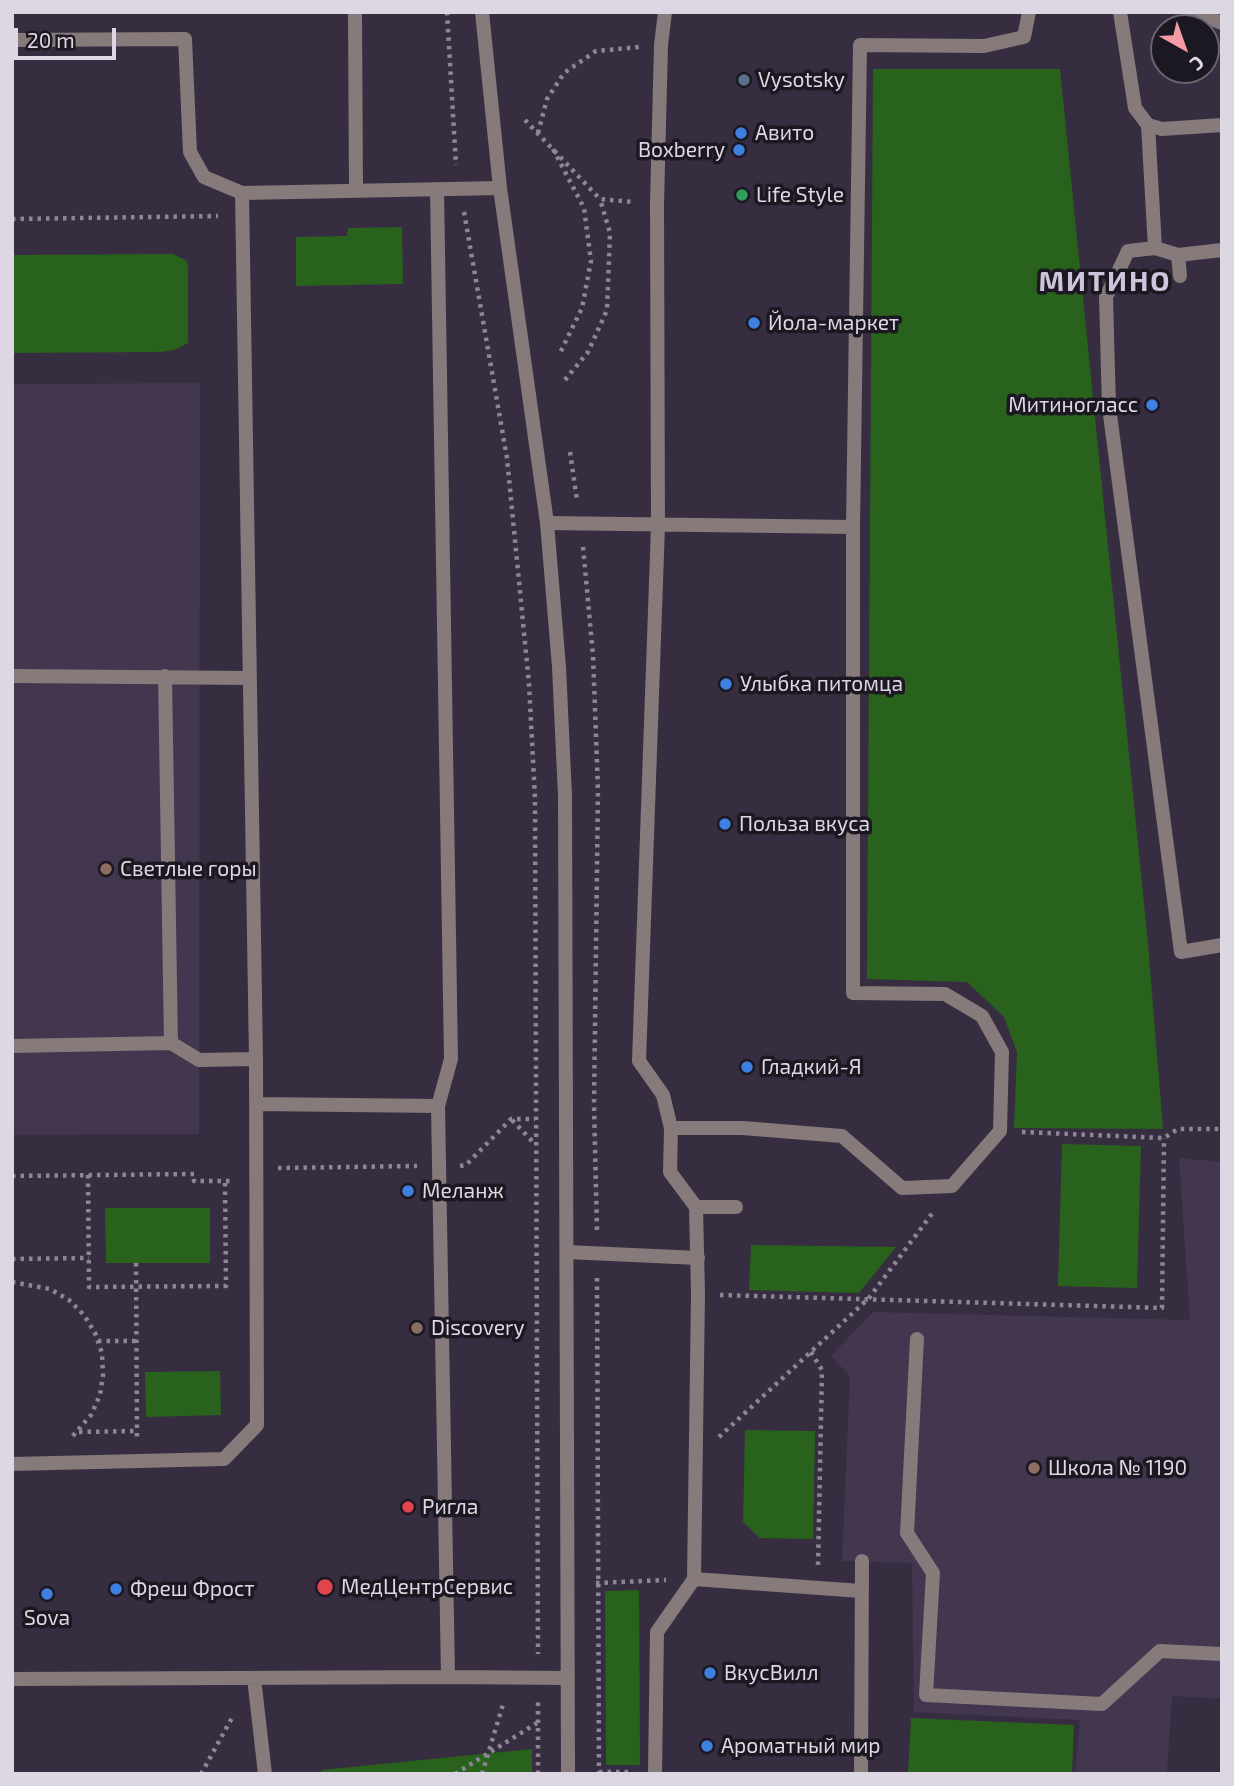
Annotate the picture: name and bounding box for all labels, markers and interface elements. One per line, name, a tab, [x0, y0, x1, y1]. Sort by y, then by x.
scale bar	[18, 14, 119, 58]
north arrow	[1150, 14, 1220, 84]
text: 20 m	[27, 27, 75, 52]
text: С	[1186, 52, 1209, 76]
place label: Vysotsky	[758, 67, 845, 93]
marker: Vysotsky	[736, 72, 752, 88]
place label: Авито	[755, 120, 814, 146]
marker: Авито	[733, 125, 749, 141]
place label: Boxberry	[638, 137, 725, 163]
marker: Boxberry	[731, 142, 747, 158]
place label: Life Style	[756, 182, 844, 208]
marker: Life Style	[734, 187, 750, 203]
district label: МИТИНО	[1039, 265, 1171, 299]
place label: Йола-маркет	[768, 310, 899, 336]
marker: Йола-маркет	[746, 315, 762, 331]
place label: Митиногласс	[1008, 392, 1138, 418]
marker: Митиногласс	[1144, 397, 1160, 413]
place label: Улыбка питомца	[740, 671, 903, 697]
marker: Улыбка питомца	[718, 676, 734, 692]
place label: Польза вкуса	[739, 811, 870, 837]
marker: Польза вкуса	[717, 816, 733, 832]
place label: Светлые горы	[120, 856, 257, 882]
marker: Светлые горы	[98, 861, 114, 877]
place label: Гладкий-Я	[761, 1054, 862, 1080]
marker: Гладкий-Я	[739, 1059, 755, 1075]
place label: Меланж	[422, 1178, 504, 1204]
marker: Меланж	[400, 1183, 416, 1199]
place label: Discovery	[431, 1315, 525, 1341]
marker: Discovery	[409, 1320, 425, 1336]
place label: Школа № 1190	[1048, 1455, 1187, 1481]
marker: Школа № 1190	[1026, 1460, 1042, 1476]
place label: Ригла	[422, 1494, 478, 1520]
marker: Ригла	[400, 1499, 416, 1515]
place label: МедЦентрСервис	[341, 1574, 513, 1600]
place label: Фреш Фрост	[130, 1576, 255, 1602]
marker: МедЦентрСервис	[315, 1577, 335, 1597]
marker: Фреш Фрост	[108, 1581, 124, 1597]
marker: Sova	[39, 1586, 55, 1602]
place label: Sova	[24, 1605, 70, 1631]
place label: ВкусВилл	[724, 1660, 819, 1686]
marker: ВкусВилл	[702, 1665, 718, 1681]
place label: Ароматный мир	[721, 1733, 881, 1759]
marker: Ароматный мир	[699, 1738, 715, 1754]

